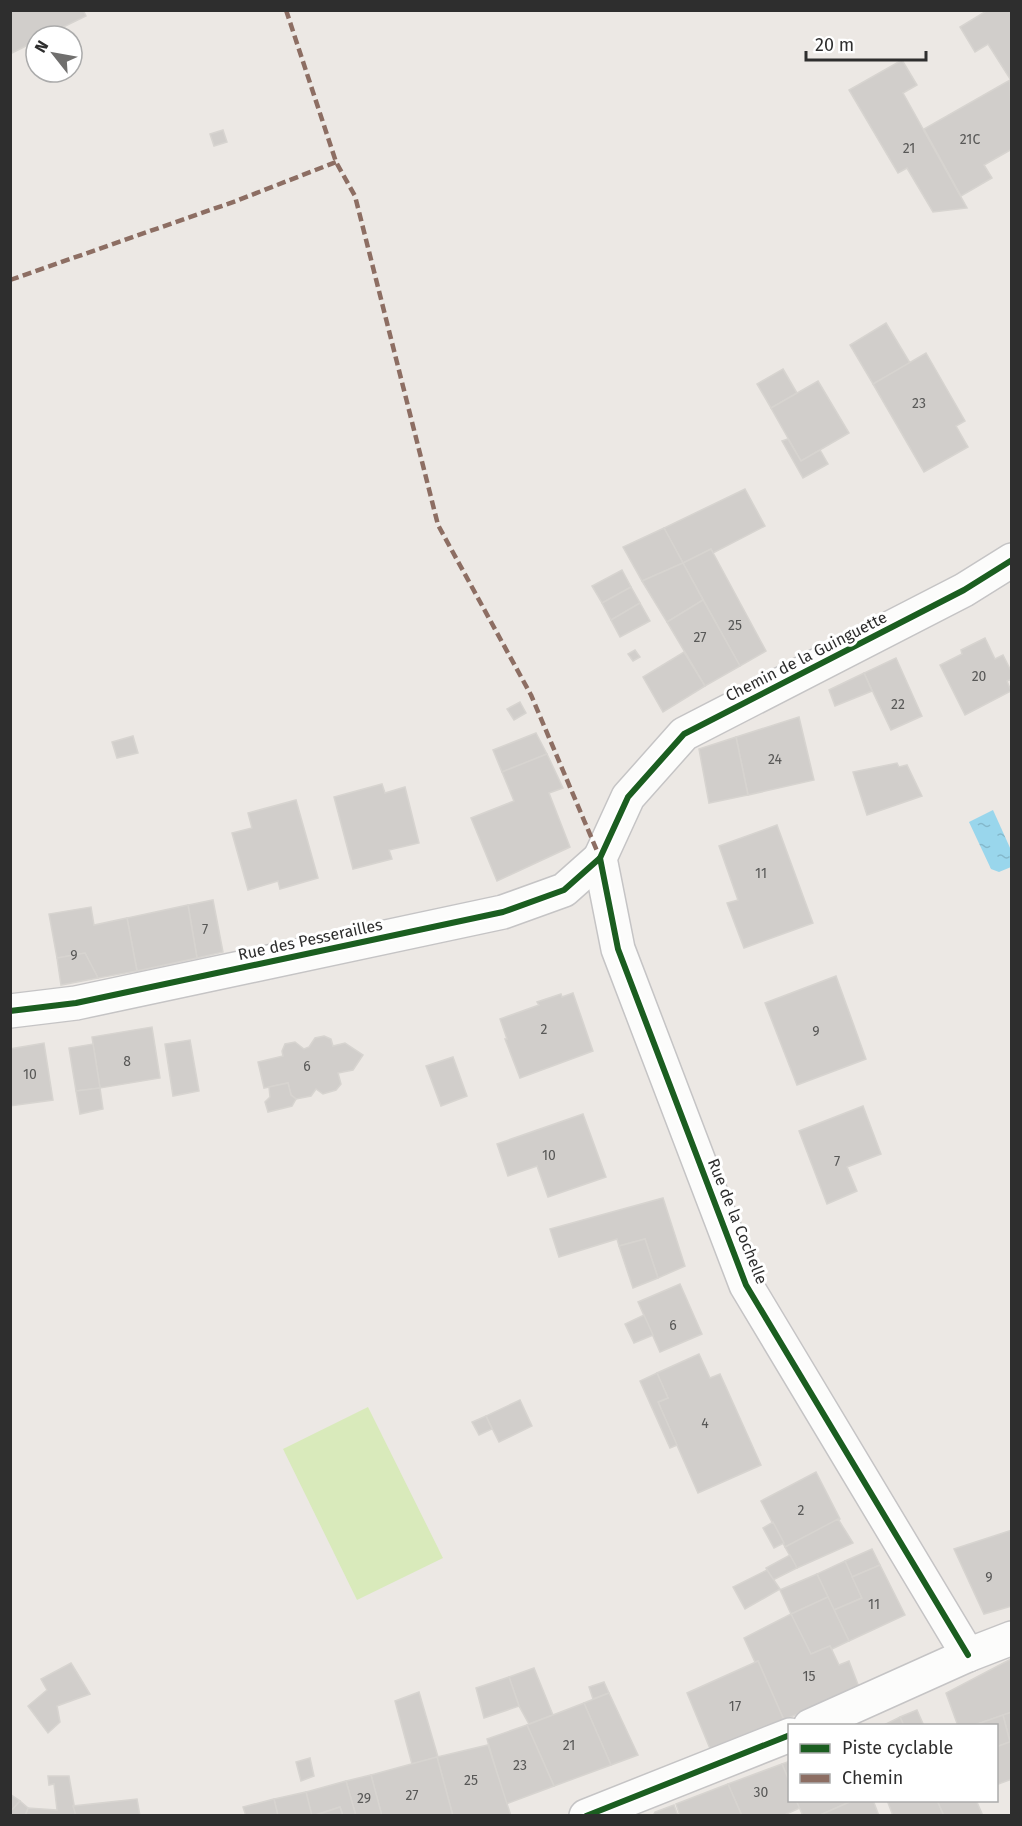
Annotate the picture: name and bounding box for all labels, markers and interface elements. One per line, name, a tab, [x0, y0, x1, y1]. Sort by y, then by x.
north arrow	[24, 24, 84, 84]
scale bar	[806, 24, 926, 62]
text: 20 m	[815, 34, 854, 56]
text: N	[31, 37, 52, 56]
house number: 21C	[960, 131, 980, 148]
house number: 21	[903, 140, 915, 157]
house number: 23	[912, 395, 926, 412]
street label: Chemin de la Guinguette	[722, 607, 890, 705]
house number: 25	[728, 617, 742, 634]
house number: 27	[693, 629, 707, 646]
house number: 20	[972, 668, 987, 685]
house number: 22	[891, 696, 905, 713]
house number: 24	[768, 751, 783, 768]
house number: 11	[755, 865, 767, 882]
street label: Rue des Pesserailles	[236, 915, 384, 964]
house number: 7	[202, 921, 208, 938]
house number: 9	[70, 947, 78, 964]
house number: 2	[541, 1021, 548, 1038]
house number: 9	[812, 1023, 820, 1040]
house number: 8	[123, 1053, 131, 1070]
house number: 6	[303, 1058, 311, 1075]
house number: 10	[23, 1066, 37, 1083]
house number: 10	[542, 1147, 556, 1164]
house number: 7	[834, 1153, 840, 1170]
street label: Rue de la Cochelle	[704, 1156, 771, 1287]
house number: 6	[669, 1317, 677, 1334]
house number: 4	[701, 1415, 709, 1432]
house number: 2	[798, 1502, 805, 1519]
house number: 9	[985, 1569, 993, 1586]
house number: 11	[868, 1596, 880, 1613]
house number: 15	[802, 1668, 816, 1685]
house number: 17	[729, 1698, 741, 1715]
legend	[788, 1724, 998, 1802]
house number: 21	[563, 1737, 575, 1754]
text: Piste cyclable	[842, 1737, 953, 1759]
house number: 23	[513, 1757, 527, 1774]
text: Chemin	[842, 1767, 903, 1789]
house number: 25	[464, 1772, 478, 1789]
house number: 30	[754, 1784, 769, 1801]
house number: 27	[405, 1787, 419, 1804]
house number: 29	[357, 1790, 371, 1807]

